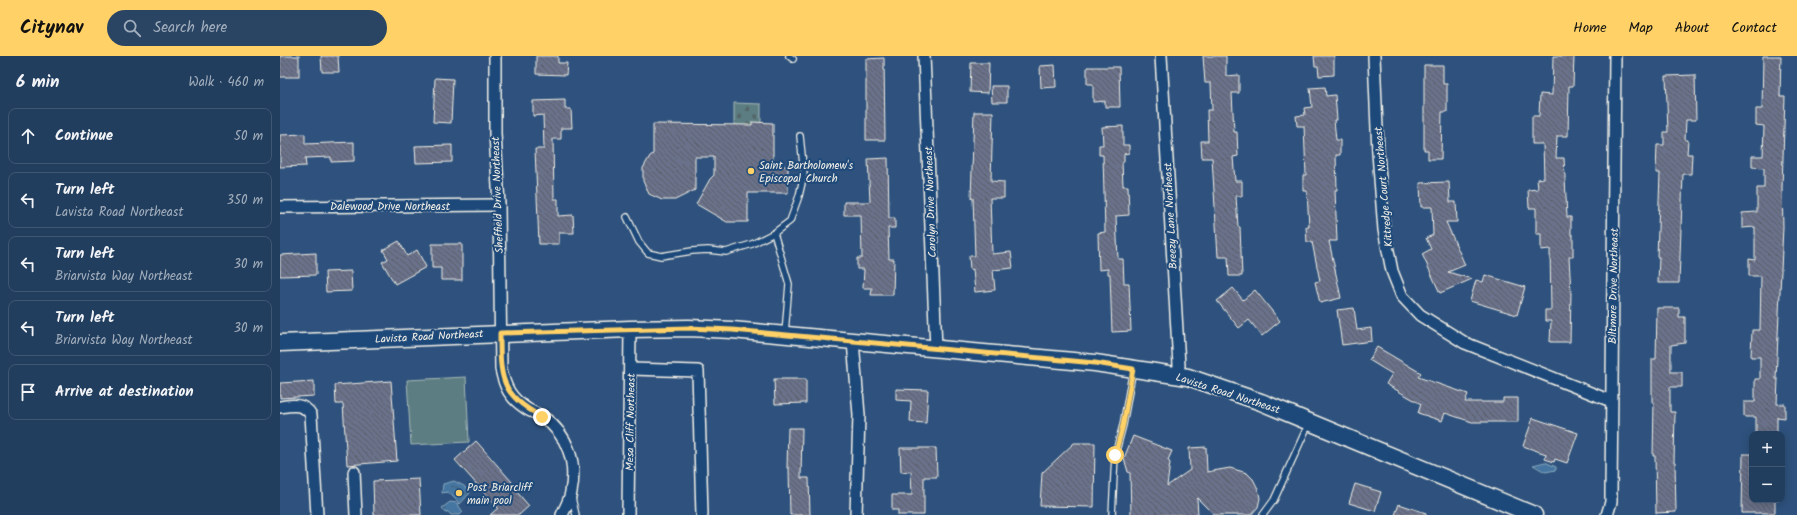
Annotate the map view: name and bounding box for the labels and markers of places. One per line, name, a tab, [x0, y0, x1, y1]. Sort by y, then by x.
place label: Saint Bartholomew's Episcopal Church	[759, 157, 853, 188]
marker: Saint Bartholomew's Episcopal Church	[746, 166, 756, 176]
place label: Post Briarcliff main pool	[467, 479, 534, 510]
marker: Post Briarcliff main pool	[454, 488, 464, 498]

